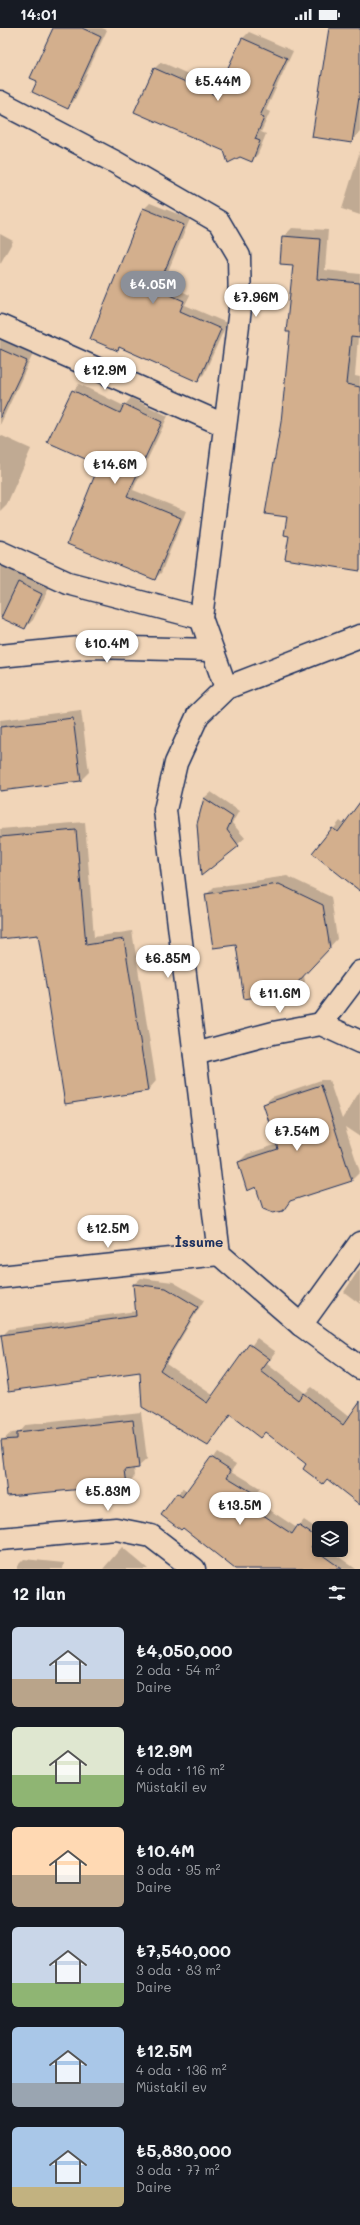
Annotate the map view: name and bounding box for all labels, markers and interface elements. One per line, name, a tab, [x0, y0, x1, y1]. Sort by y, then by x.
text: 14:01	[20, 4, 57, 24]
pin: ₺5.44M	[185, 68, 251, 102]
text: ₺5.44M	[195, 72, 241, 89]
pin: ₺4.05M	[120, 271, 186, 305]
text: ₺4.05M	[130, 275, 176, 292]
pin: ₺7.96M	[223, 284, 289, 318]
text: ₺7.96M	[233, 288, 279, 305]
pin: ₺12.9M	[72, 357, 138, 391]
text: ₺12.9M	[83, 361, 127, 378]
pin: ₺14.6M	[82, 451, 148, 485]
text: ₺14.6M	[93, 455, 137, 472]
pin: ₺10.4M	[74, 630, 140, 664]
text: ₺10.4M	[84, 634, 130, 651]
pin: ₺6.85M	[135, 945, 201, 979]
text: ₺6.85M	[145, 949, 191, 966]
pin: ₺11.6M	[247, 980, 313, 1014]
text: ₺11.6M	[259, 984, 301, 1001]
pin: ₺7.54M	[264, 1118, 330, 1152]
text: ₺7.54M	[274, 1122, 320, 1139]
pin: ₺12.5M	[75, 1215, 141, 1249]
text: ₺12.5M	[86, 1219, 130, 1236]
district label: İssume	[175, 1232, 223, 1251]
pin: ₺5.83M	[75, 1478, 141, 1512]
text: ₺5.83M	[85, 1482, 131, 1499]
pin: ₺13.5M	[207, 1492, 273, 1526]
text: ₺13.5M	[218, 1496, 262, 1513]
map controls	[312, 1521, 348, 1557]
button: layers	[312, 1521, 348, 1557]
text: 12 ilan	[12, 1582, 66, 1604]
icon: filters	[326, 1582, 348, 1604]
text: ₺4,050,000	[136, 1639, 232, 1661]
icon: home	[44, 1643, 92, 1691]
text: 2 oda · 54 m²	[136, 1661, 220, 1678]
text: Daire	[136, 1678, 172, 1695]
text: ₺12.9M	[136, 1739, 193, 1761]
icon: home	[44, 1743, 92, 1791]
text: 4 oda · 116 m²	[136, 1761, 225, 1778]
text: Müstakil ev	[136, 1778, 207, 1795]
text: ₺10.4M	[136, 1839, 195, 1861]
icon: home	[44, 1843, 92, 1891]
text: 3 oda · 95 m²	[136, 1861, 221, 1878]
text: Daire	[136, 1878, 172, 1895]
text: ₺7,540,000	[136, 1939, 231, 1961]
icon: home	[44, 1943, 92, 1991]
text: 3 oda · 83 m²	[136, 1961, 221, 1978]
text: Daire	[136, 1978, 172, 1995]
text: ₺12.5M	[136, 2039, 193, 2061]
icon: home	[44, 2043, 92, 2091]
text: 4 oda · 136 m²	[136, 2061, 227, 2078]
text: Müstakil ev	[136, 2078, 207, 2095]
text: ₺5,830,000	[136, 2139, 231, 2161]
icon: home	[44, 2143, 92, 2191]
text: 3 oda · 77 m²	[136, 2161, 220, 2178]
text: Daire	[136, 2178, 172, 2195]

